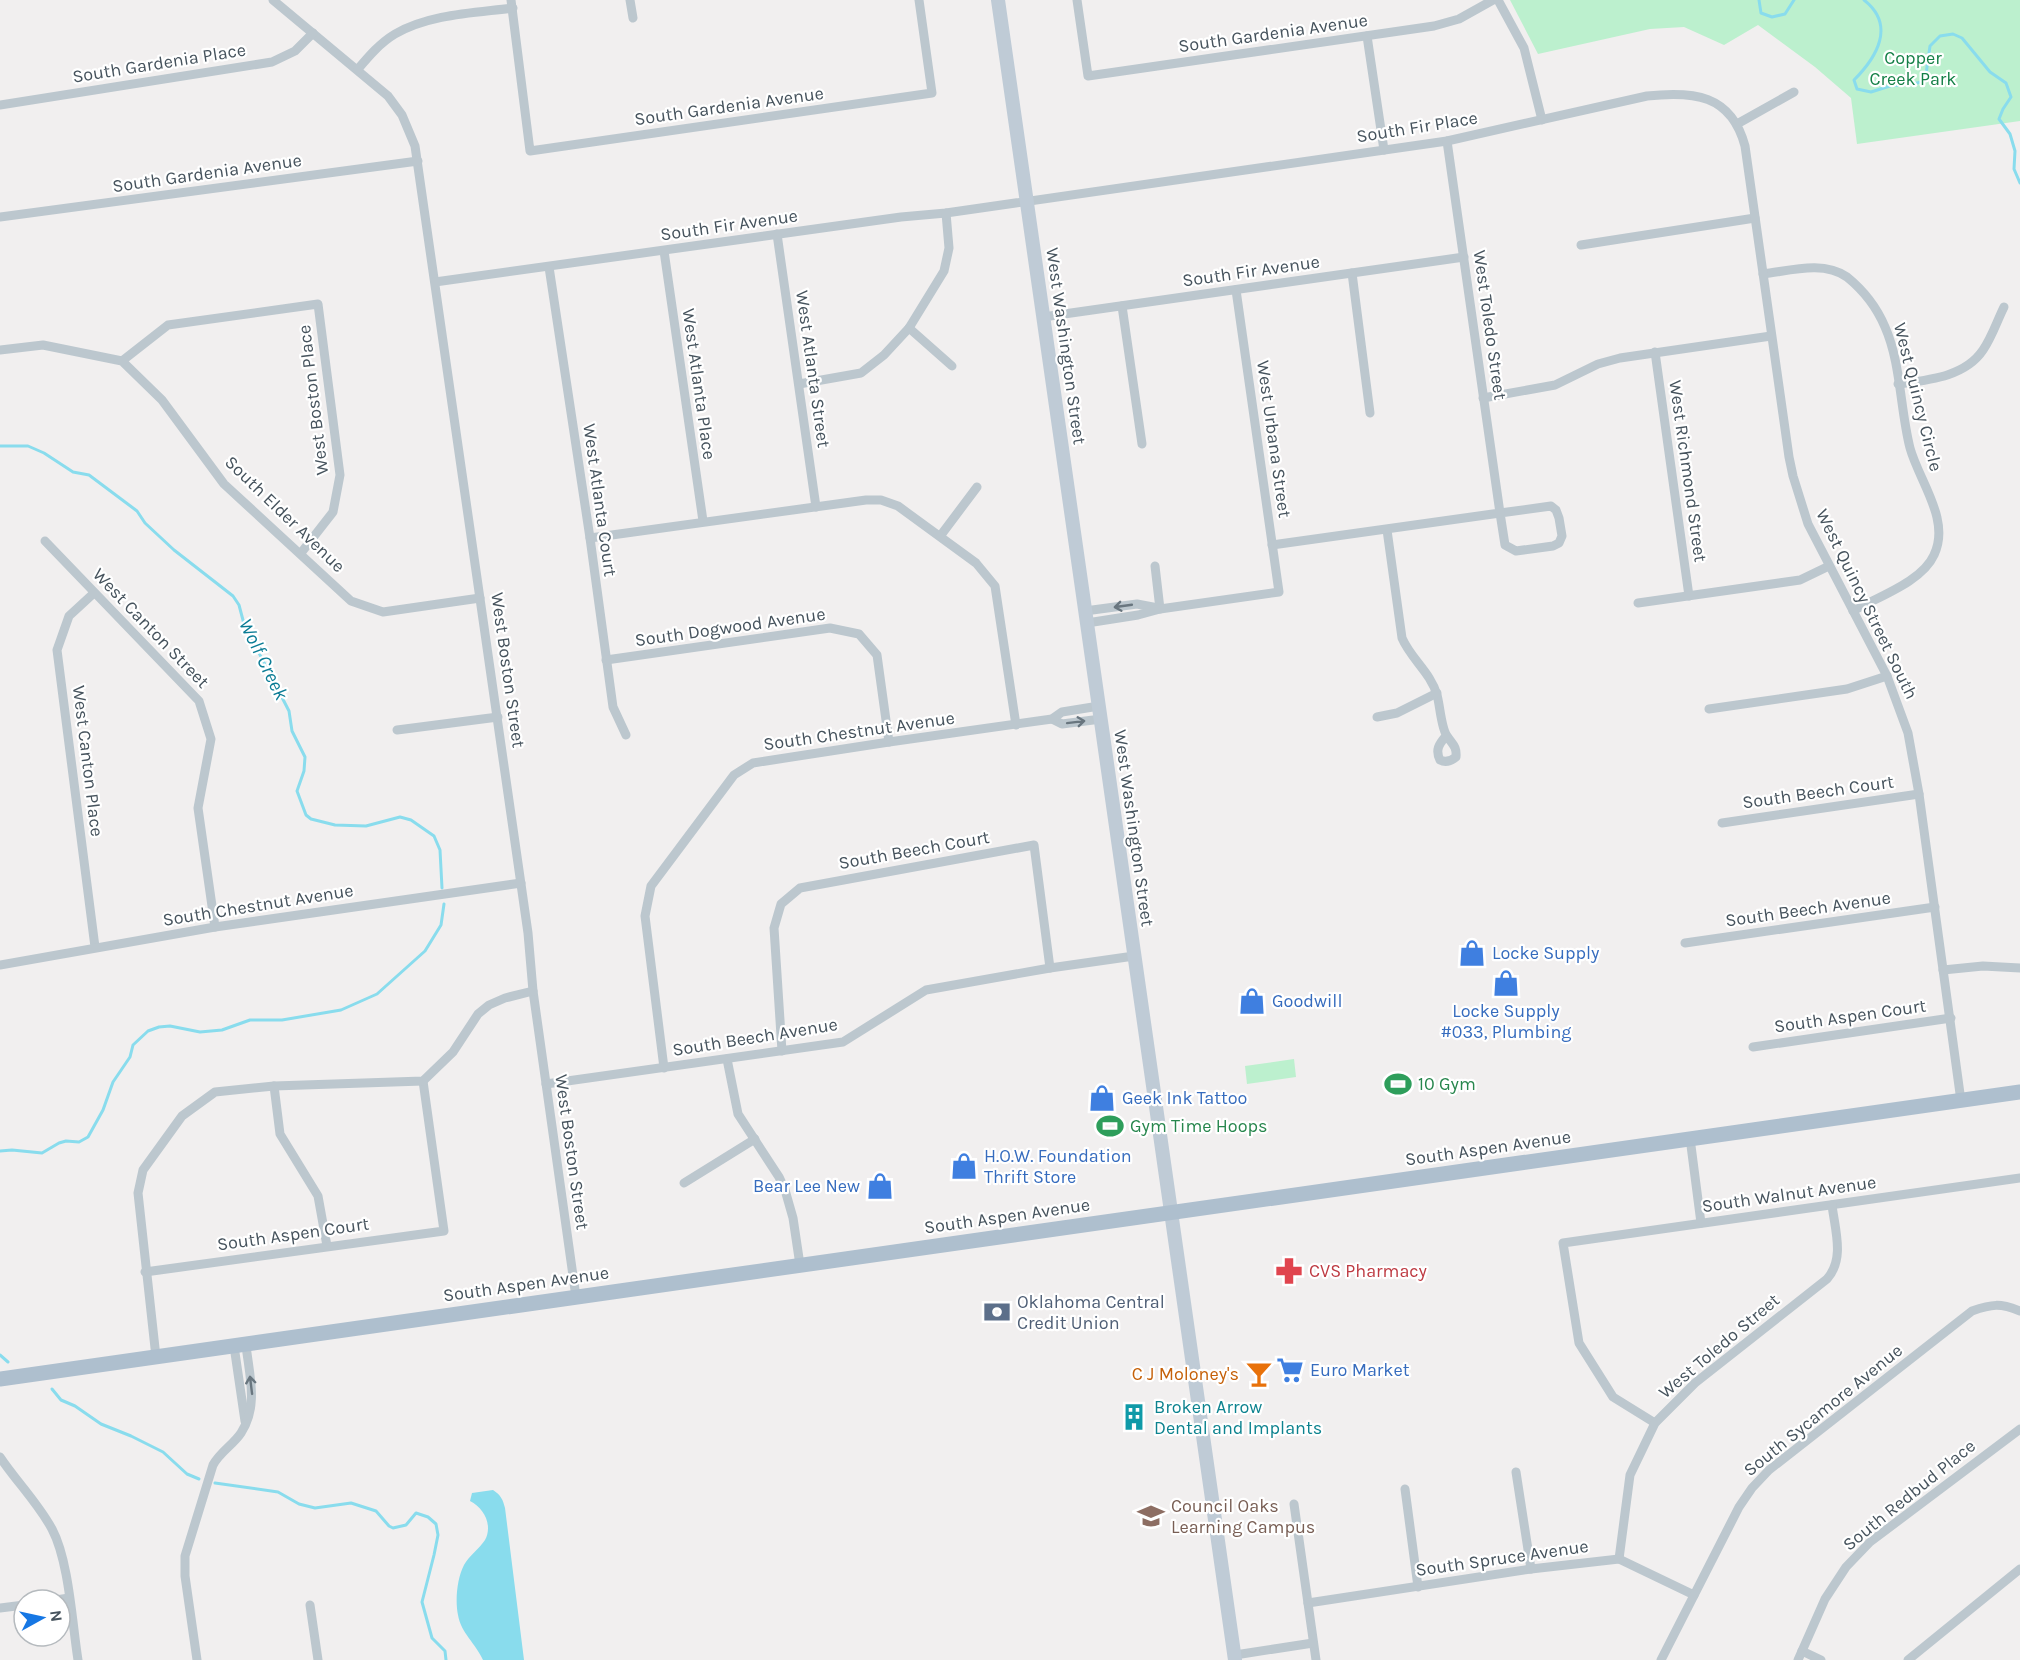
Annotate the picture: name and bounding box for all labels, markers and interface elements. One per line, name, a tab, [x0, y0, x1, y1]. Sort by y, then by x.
street label: South Gardenia Avenue	[1177, 9, 1369, 57]
street label: South Gardenia Place	[71, 38, 247, 88]
park label: Copper Creek Park	[1870, 47, 1956, 90]
street label: South Gardenia Avenue	[633, 82, 825, 130]
street label: South Fir Place	[1355, 107, 1479, 147]
street label: South Gardenia Avenue	[111, 149, 303, 197]
street label: South Fir Avenue	[659, 204, 799, 246]
street label: West Washington Street	[1041, 246, 1091, 446]
street label: West Toledo Street	[1469, 249, 1511, 402]
street label: South Fir Avenue	[1181, 250, 1321, 292]
street label: West Atlanta Street	[791, 289, 835, 449]
street label: West Atlanta Place	[677, 307, 721, 461]
street label: West Quincy Circle	[1889, 320, 1947, 474]
street label: West Boston Place	[293, 324, 333, 476]
street label: West Urbana Street	[1252, 359, 1296, 519]
street label: West Richmond Street	[1664, 379, 1712, 564]
street label: West Atlanta Court	[578, 422, 622, 578]
street label: South Elder Avenue	[220, 451, 350, 577]
street label: West Quincy Street South	[1811, 505, 1923, 703]
street label: West Canton Street	[88, 563, 214, 693]
street label: West Boston Street	[486, 591, 530, 749]
one-way arrow	[1114, 600, 1133, 611]
street label: South Dogwood Avenue	[633, 603, 827, 651]
water label: Wolf Creek	[234, 615, 293, 704]
street label: West Canton Place	[68, 684, 108, 838]
street label: South Chestnut Avenue	[762, 707, 956, 755]
one-way arrow	[1066, 717, 1085, 728]
street label: West Washington Street	[1109, 728, 1159, 928]
street label: South Beech Court	[1741, 770, 1895, 814]
street label: South Beech Court	[837, 826, 991, 874]
street label: South Chestnut Avenue	[161, 879, 355, 931]
street label: South Beech Avenue	[1724, 886, 1892, 932]
shop icon: Locke Supply	[1457, 938, 1487, 968]
place label: Locke Supply	[1492, 942, 1600, 964]
shop icon: Locke Supply #033, Plumbing	[1491, 968, 1521, 998]
shop icon: Goodwill	[1237, 986, 1267, 1016]
place label: Goodwill	[1272, 990, 1342, 1012]
street label: South Aspen Court	[1773, 994, 1928, 1038]
place label: Locke Supply #033, Plumbing	[1440, 1000, 1572, 1043]
street label: South Beech Avenue	[671, 1013, 839, 1061]
sports icon: 10 Gym	[1383, 1069, 1413, 1099]
street label: West Boston Street	[550, 1073, 594, 1231]
place label: 10 Gym	[1418, 1073, 1476, 1095]
shop icon: Geek Ink Tattoo	[1087, 1083, 1117, 1113]
place label: Geek Ink Tattoo	[1122, 1087, 1247, 1109]
sports icon: Gym Time Hoops	[1095, 1111, 1125, 1141]
place label: Gym Time Hoops	[1130, 1115, 1268, 1137]
street label: South Aspen Avenue	[1404, 1125, 1572, 1171]
place label: H.O.W. Foundation Thrift Store	[984, 1145, 1132, 1188]
shop icon: H.O.W. Foundation Thrift Store	[949, 1151, 979, 1181]
shop icon: Bear Lee New	[865, 1171, 895, 1201]
street label: South Walnut Avenue	[1700, 1171, 1878, 1217]
place label: Bear Lee New	[753, 1175, 860, 1197]
street label: South Aspen Avenue	[923, 1193, 1091, 1239]
street label: South Aspen Court	[216, 1212, 371, 1256]
pharmacy icon: CVS Pharmacy	[1274, 1256, 1304, 1286]
place label: CVS Pharmacy	[1309, 1260, 1428, 1282]
street label: South Aspen Avenue	[442, 1261, 610, 1307]
street label: West Toledo Street	[1654, 1289, 1784, 1403]
place label: Oklahoma Central Credit Union	[1017, 1291, 1165, 1334]
bank icon: Oklahoma Central Credit Union	[982, 1297, 1012, 1327]
street label: South Sycamore Avenue	[1739, 1339, 1907, 1481]
supermarket icon: Euro Market	[1275, 1355, 1305, 1385]
bar icon: C J Moloney's	[1244, 1359, 1274, 1389]
place label: Euro Market	[1310, 1359, 1410, 1381]
place label: C J Moloney's	[1132, 1363, 1239, 1385]
one-way arrow	[245, 1376, 256, 1395]
place label: Broken Arrow Dental and Implants	[1154, 1396, 1322, 1439]
building icon: Broken Arrow Dental and Implants	[1119, 1402, 1149, 1432]
street label: South Redbud Place	[1838, 1435, 1980, 1555]
place label: Council Oaks Learning Campus	[1171, 1495, 1315, 1538]
school or university icon: Council Oaks Learning Campus	[1136, 1501, 1166, 1531]
street label: South Spruce Avenue	[1414, 1535, 1590, 1581]
north arrow	[12, 1588, 72, 1648]
text: N	[46, 1609, 67, 1623]

